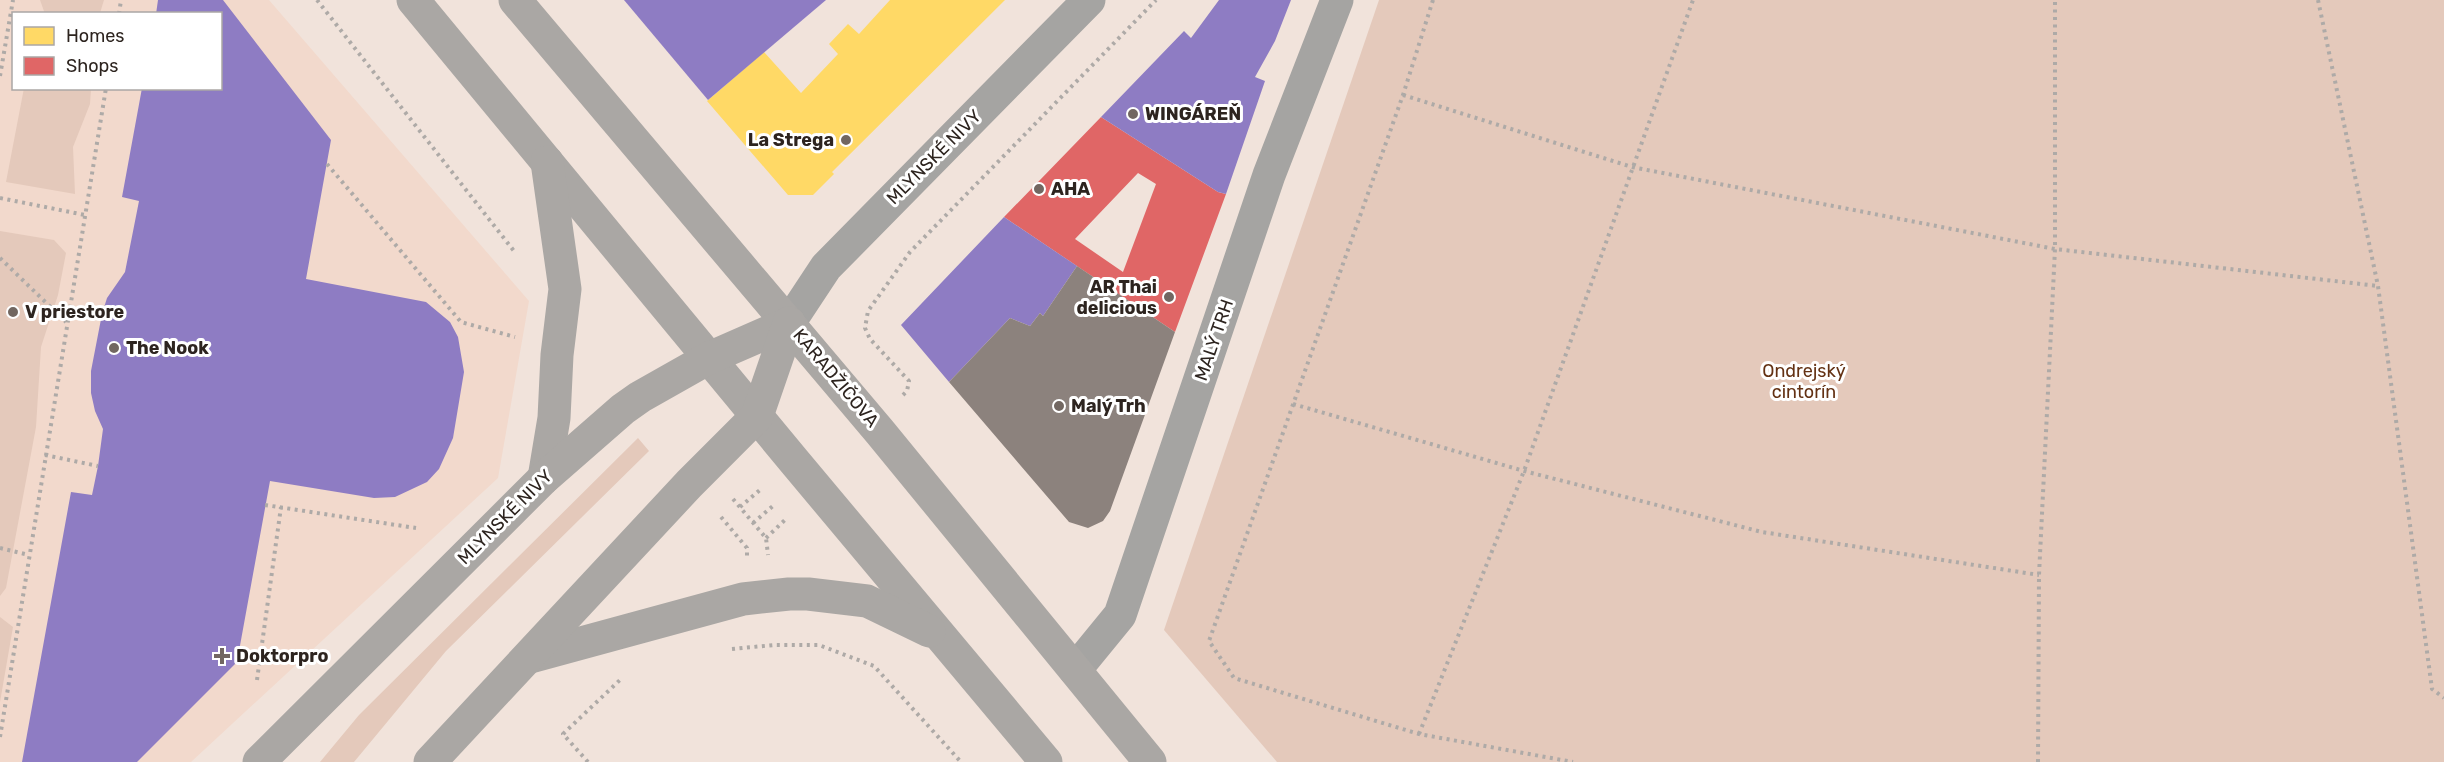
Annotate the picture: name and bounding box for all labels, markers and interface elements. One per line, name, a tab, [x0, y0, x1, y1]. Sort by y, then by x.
legend	[12, 12, 222, 90]
text: Homes	[66, 25, 124, 47]
text: Shops	[66, 55, 118, 77]
place label: WINGÁREŇ	[1145, 103, 1241, 125]
street label: MLYNSKÉ NIVY	[882, 105, 986, 209]
marker: WINGÁREŇ	[1126, 107, 1140, 121]
place label: La Strega	[748, 129, 834, 151]
marker: La Strega	[839, 133, 853, 147]
place label: AHA	[1051, 178, 1090, 200]
marker: AHA	[1032, 182, 1046, 196]
place label: AR Thai delicious	[1076, 276, 1157, 319]
marker: AR Thai delicious	[1162, 290, 1176, 304]
street label: MALÝ TRH	[1190, 296, 1238, 384]
place label: V priestore	[25, 301, 125, 323]
marker: V priestore	[6, 305, 20, 319]
street label: KARADŽIČOVA	[789, 324, 883, 432]
place label: The Nook	[126, 337, 209, 359]
marker: The Nook	[107, 341, 121, 355]
park label: Ondrejský cintorín	[1762, 360, 1846, 403]
place label: Malý Trh	[1071, 395, 1146, 417]
marker: Malý Trh	[1052, 399, 1066, 413]
street label: MLYNSKÉ NIVY	[453, 465, 557, 569]
place label: Doktorpro	[236, 645, 328, 667]
marker: Doktorpro	[213, 647, 231, 665]

